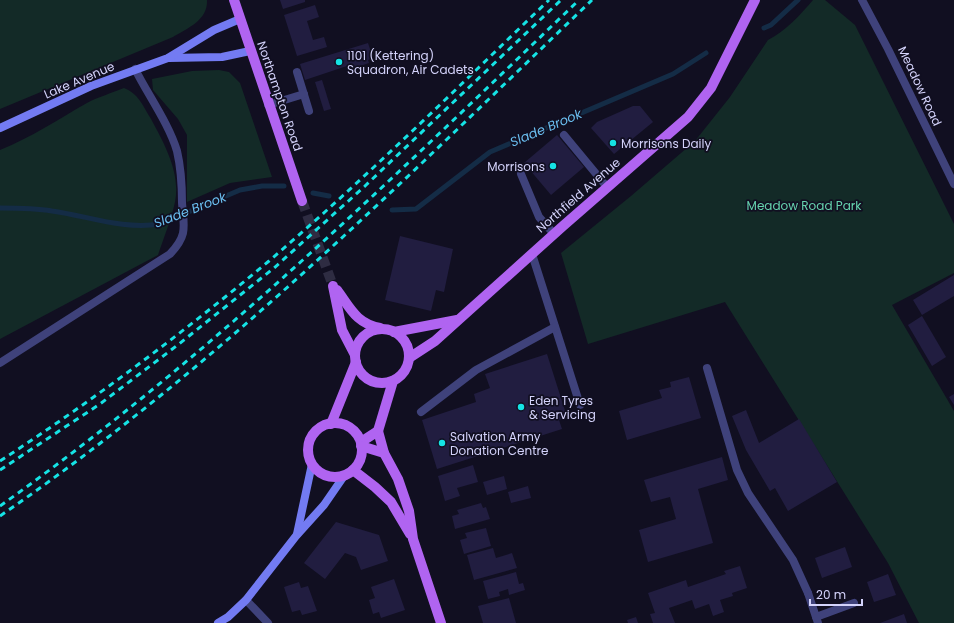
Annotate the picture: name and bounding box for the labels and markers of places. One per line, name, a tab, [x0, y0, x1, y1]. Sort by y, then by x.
place label: 1101 (Kettering) Squadron, Air Cadets	[347, 47, 474, 78]
marker: 1101 (Kettering) Squadron, Air Cadets	[334, 57, 344, 67]
place label: Morrisons Daily	[621, 135, 712, 152]
marker: Morrisons Daily	[608, 138, 618, 148]
place label: Morrisons	[487, 158, 545, 175]
marker: Morrisons	[548, 161, 558, 171]
place label: Eden Tyres & Servicing	[529, 392, 596, 423]
marker: Eden Tyres & Servicing	[516, 402, 526, 412]
place label: Salvation Army Donation Centre	[450, 428, 549, 459]
marker: Salvation Army Donation Centre	[437, 438, 447, 448]

